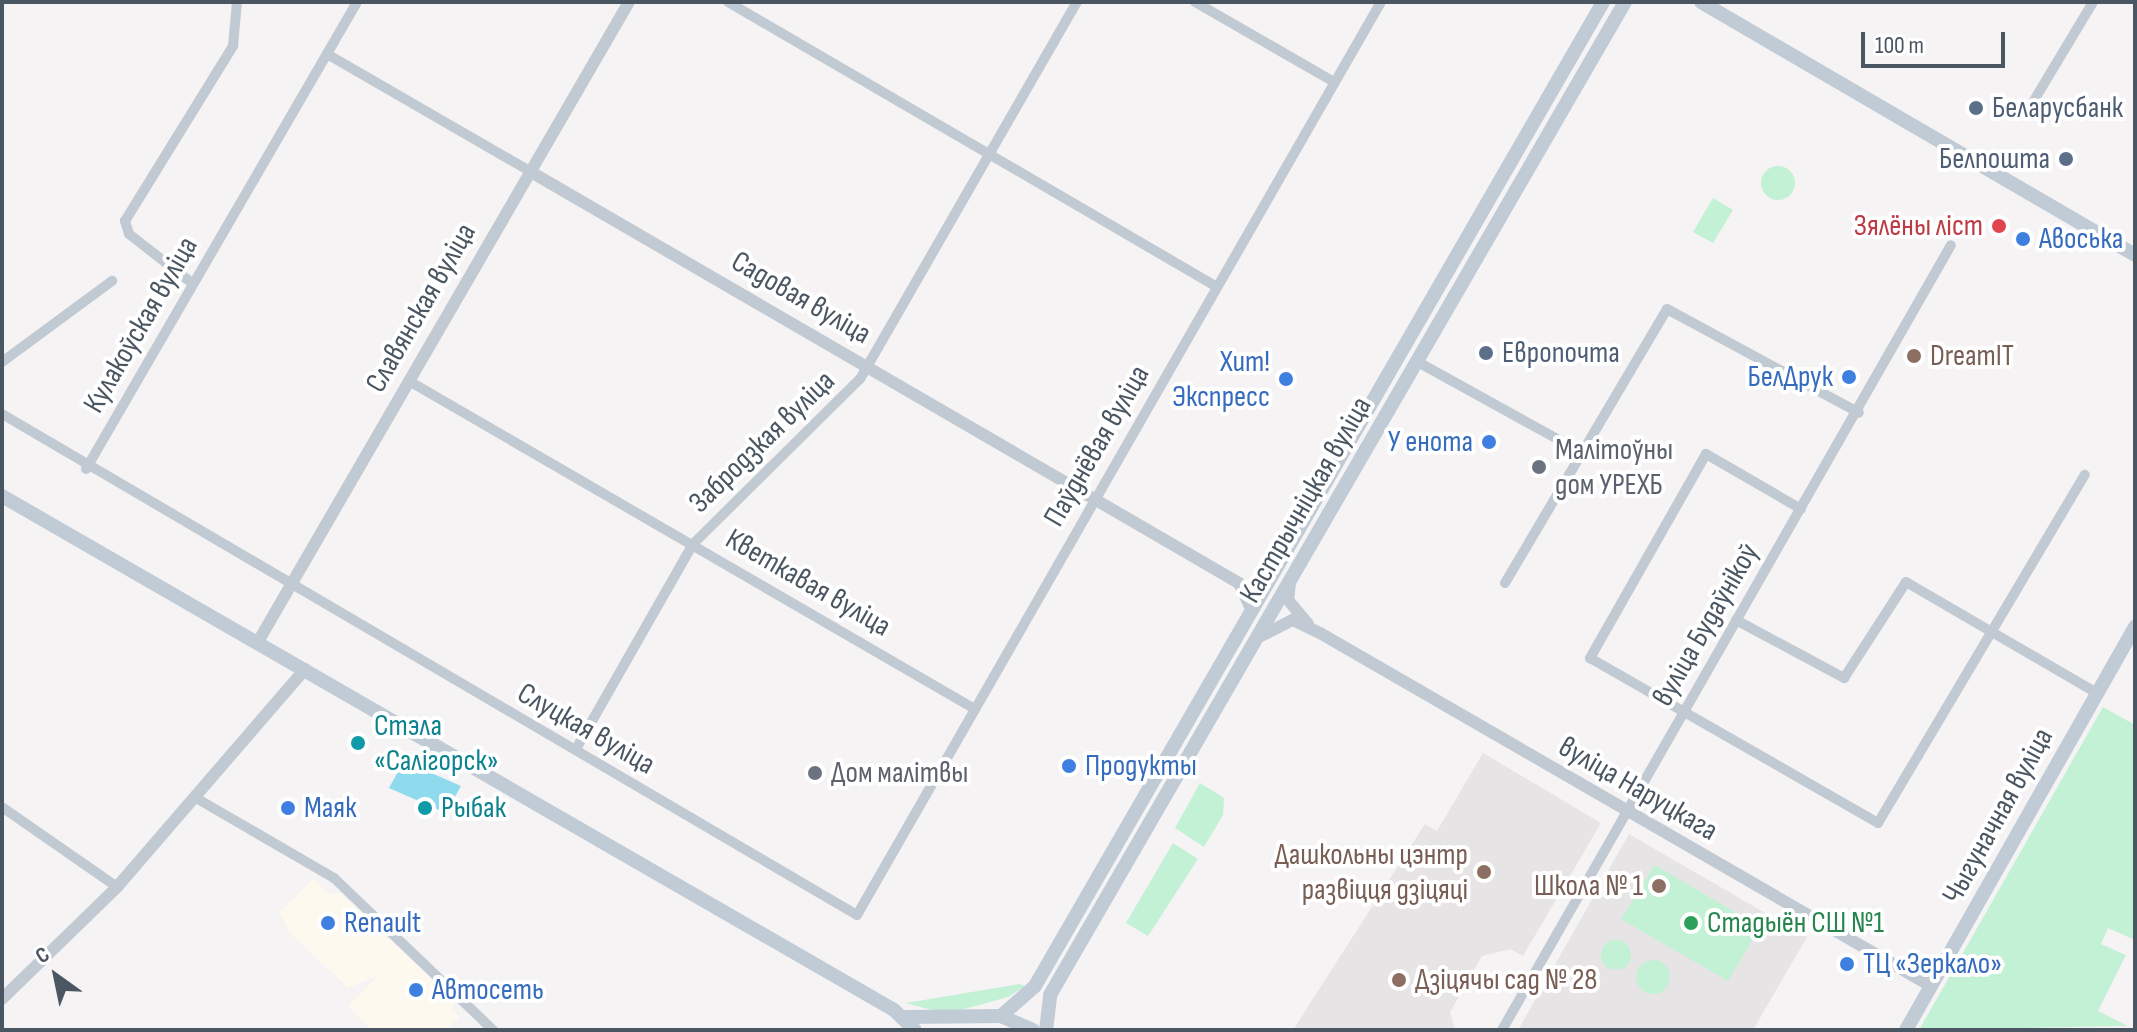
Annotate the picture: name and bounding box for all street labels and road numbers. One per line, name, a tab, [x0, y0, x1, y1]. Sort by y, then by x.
street label: Славянская вуліца	[358, 217, 484, 399]
street label: Кулакоўская вуліца	[76, 231, 206, 419]
street label: Садовая вуліца	[725, 244, 877, 352]
street label: Паўднёвая вуліца	[1036, 359, 1158, 533]
street label: Забродзкая вуліца	[682, 363, 842, 521]
street label: Кастрычніцкая вуліца	[1232, 391, 1380, 609]
street label: Кветкавая вуліца	[719, 521, 897, 645]
street label: вуліца Будаўнікоў	[1645, 537, 1767, 713]
street label: Слуцкая вуліца	[511, 675, 661, 783]
street label: Чыгуначная вуліца	[1935, 722, 2061, 910]
street label: вуліца Наруцкага	[1552, 729, 1724, 849]

